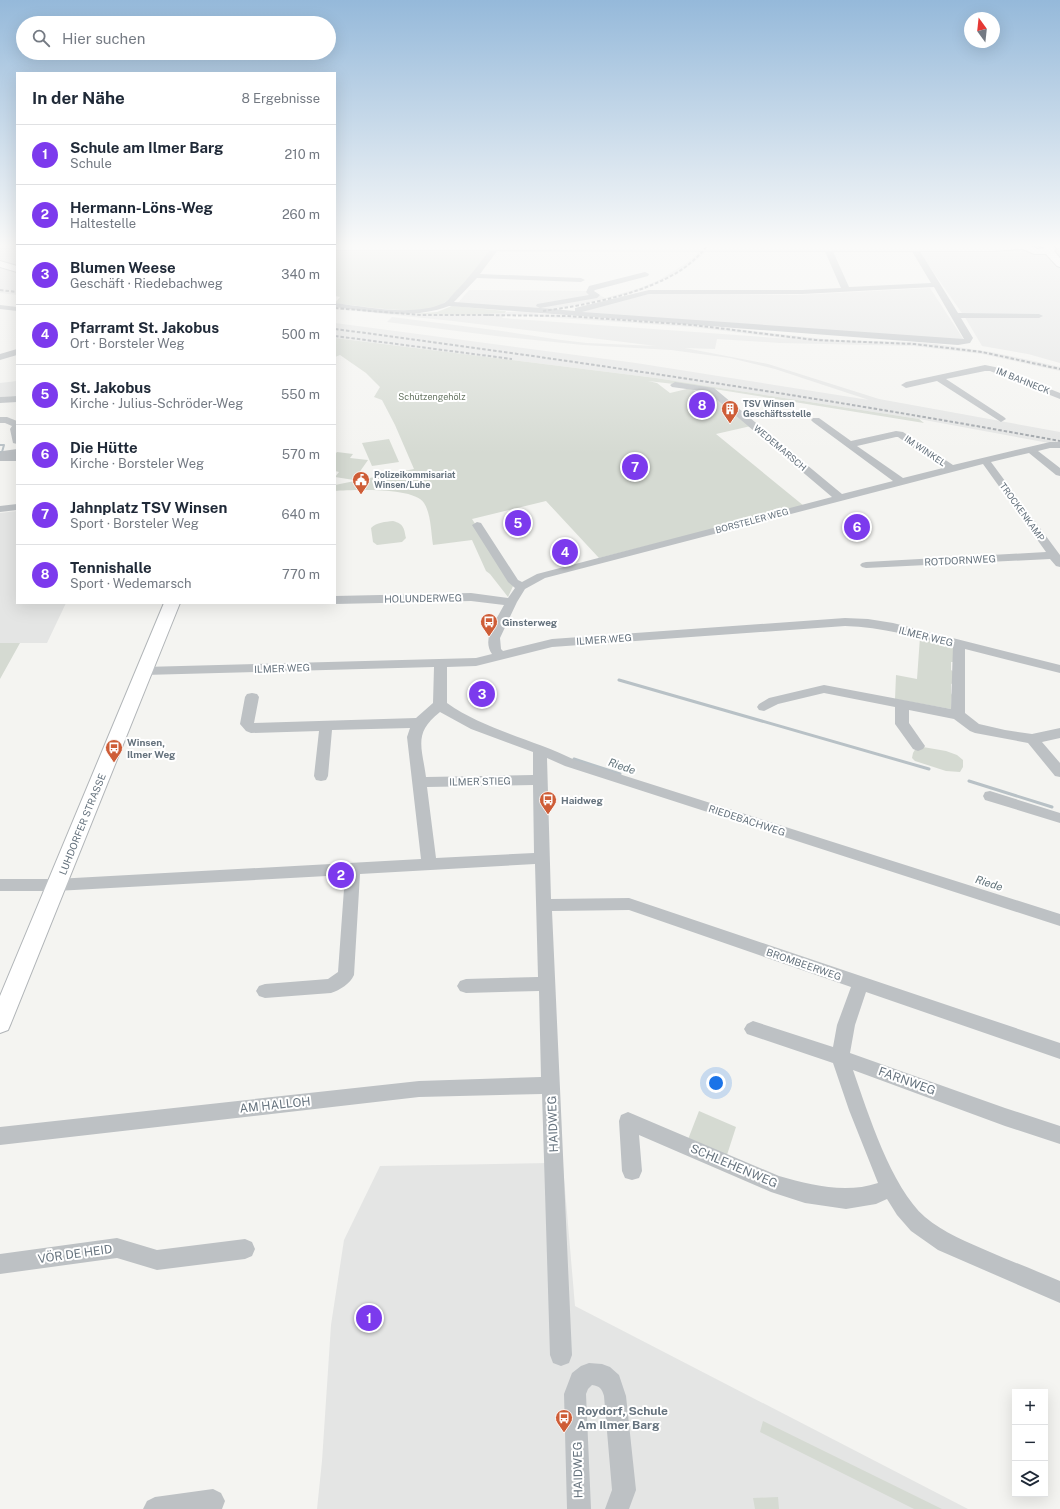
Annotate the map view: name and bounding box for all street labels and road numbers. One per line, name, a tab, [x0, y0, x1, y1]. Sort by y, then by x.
street label: IM BAHNECK	[995, 365, 1052, 396]
street label: WEDEMARSCH	[752, 422, 809, 473]
street label: IM WINKEL	[903, 433, 948, 468]
street label: TROCKENKAMP	[998, 481, 1047, 543]
street label: BORSTELER WEG	[714, 505, 790, 536]
street label: ROTDORNWEG	[924, 552, 996, 568]
street label: HOLUNDERWEG	[384, 591, 462, 605]
street label: ILMER WEG	[898, 623, 954, 649]
street label: ILMER WEG	[576, 631, 632, 647]
street label: ILMER WEG	[254, 661, 310, 675]
street label: LUHDORFER STRASSE	[56, 771, 108, 877]
street label: ILMER STIEG	[449, 774, 511, 788]
street label: RIEDEBACHWEG	[707, 802, 787, 838]
street label: BROMBEERWEG	[765, 946, 843, 982]
street label: FARNWEG	[877, 1064, 937, 1098]
street label: AM HALLOH	[239, 1094, 311, 1116]
street label: HAIDWEG	[545, 1095, 561, 1153]
street label: SCHLEHENWEG	[688, 1141, 780, 1191]
street label: VÖR DE HEID	[37, 1242, 113, 1266]
street label: HAIDWEG	[571, 1441, 585, 1499]

